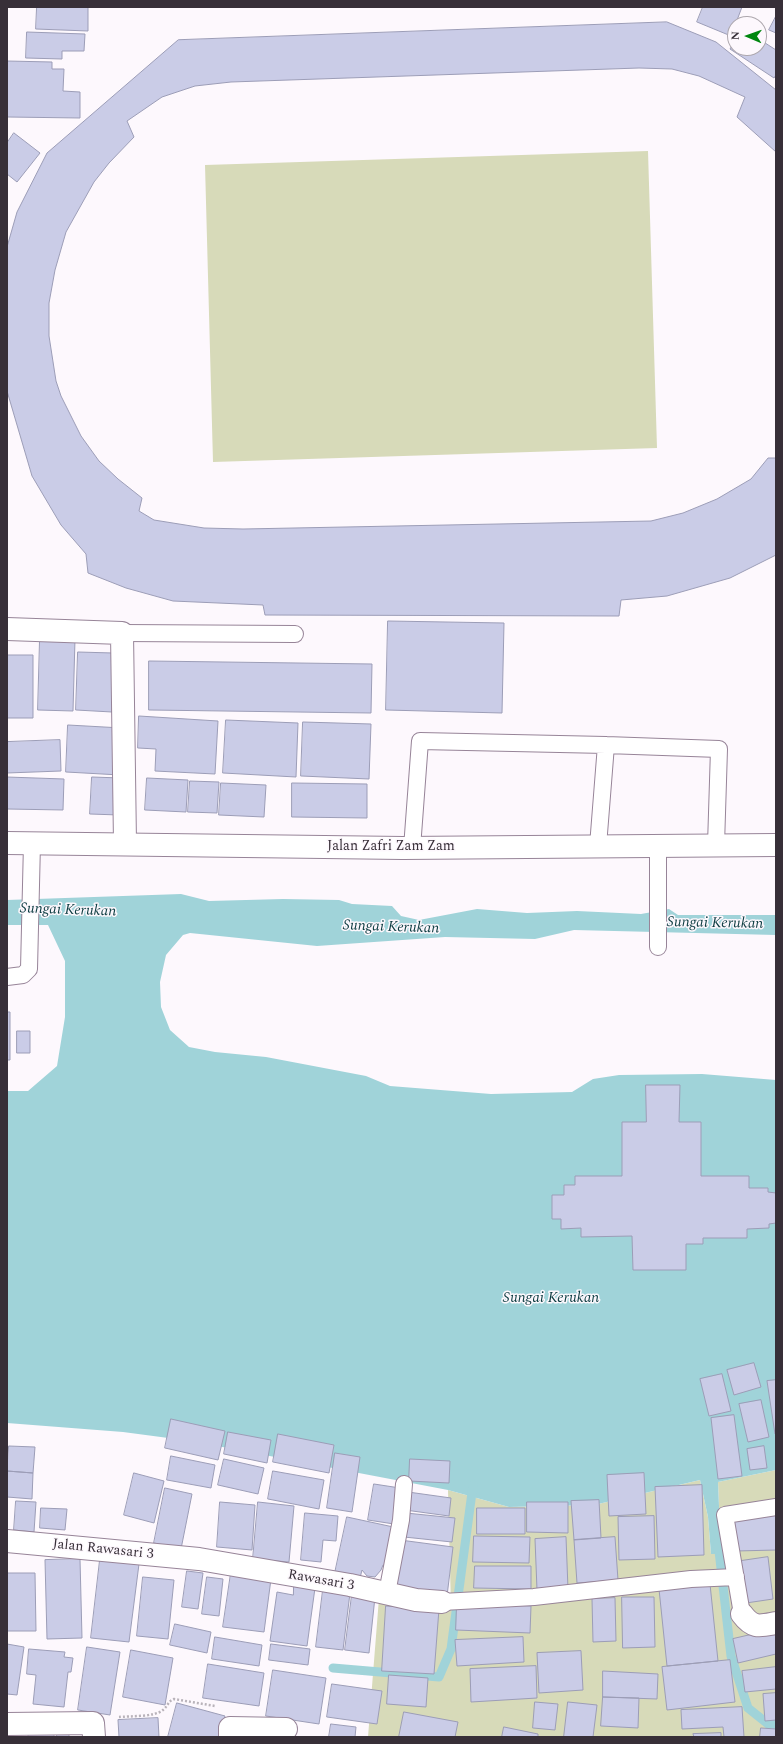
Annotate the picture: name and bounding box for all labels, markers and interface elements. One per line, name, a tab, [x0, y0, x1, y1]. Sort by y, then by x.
north arrow	[727, 16, 767, 56]
text: N	[727, 31, 744, 40]
street label: Jalan Zafri Zam Zam	[327, 839, 455, 855]
water label: Sungai Kerukan	[19, 900, 117, 922]
water label: Sungai Kerukan	[667, 914, 763, 934]
water label: Sungai Kerukan	[342, 917, 440, 939]
water label: Sungai Kerukan	[503, 1290, 599, 1308]
street label: Jalan Rawasari 3	[52, 1536, 154, 1564]
street label: Rawasari 3	[287, 1567, 355, 1595]

